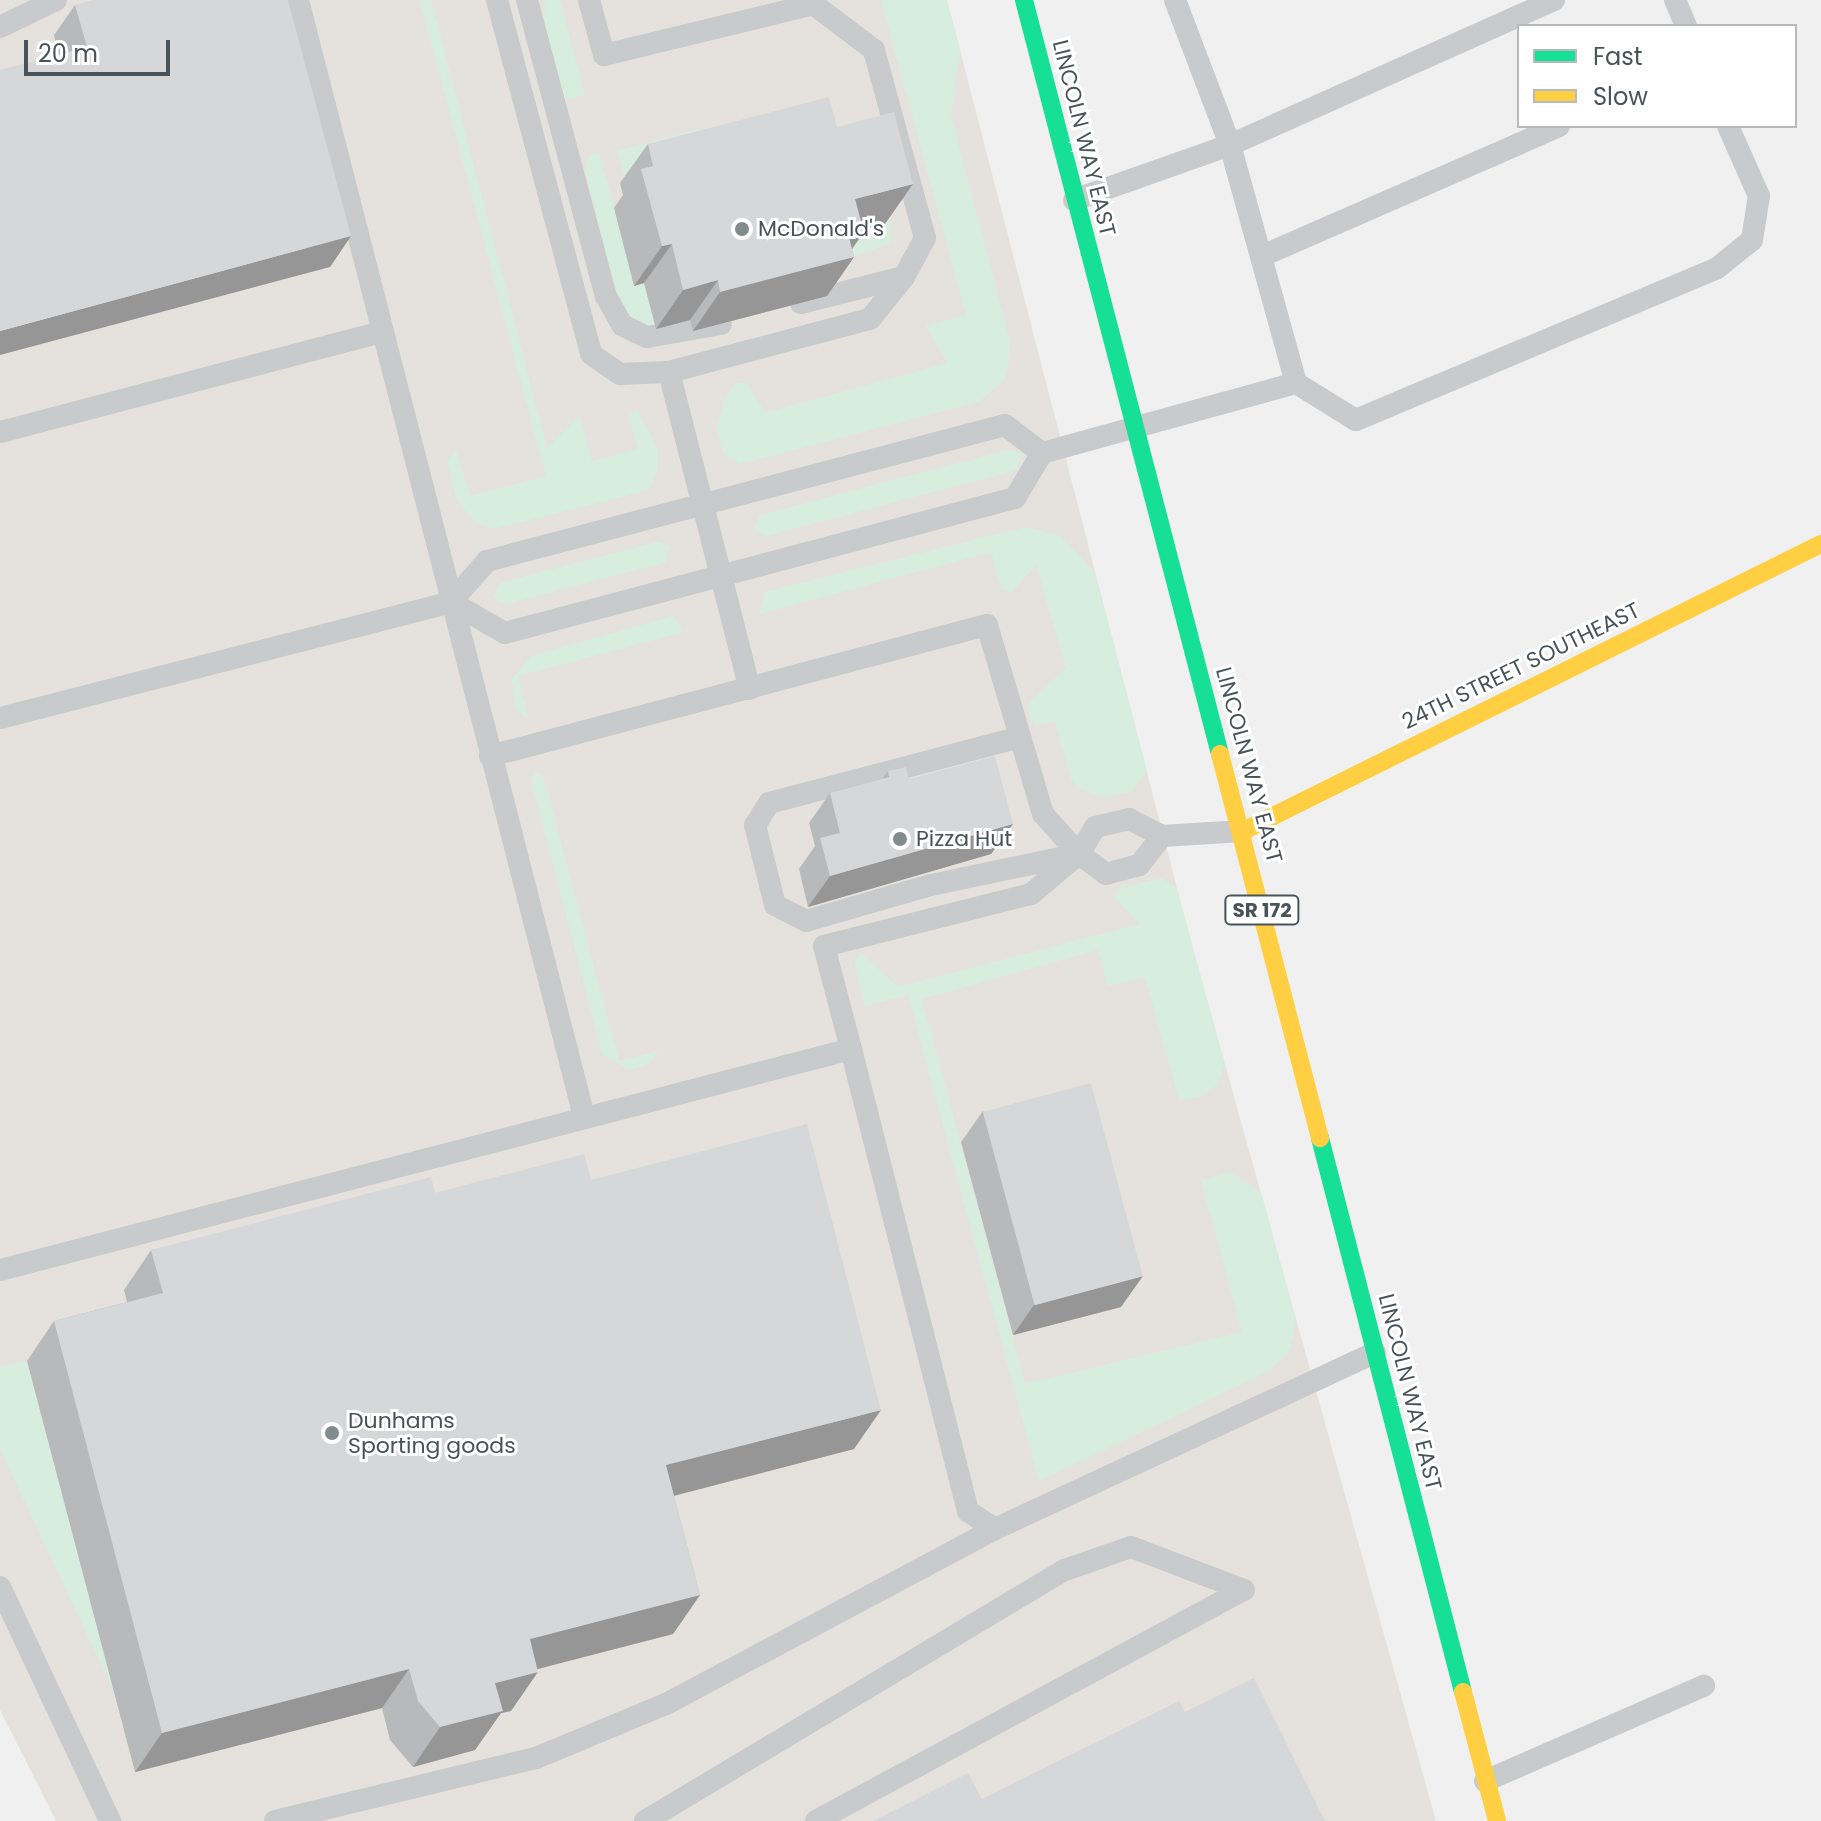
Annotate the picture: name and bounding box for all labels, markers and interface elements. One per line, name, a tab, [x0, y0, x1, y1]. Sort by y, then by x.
scale bar	[28, 24, 174, 74]
legend	[1517, 24, 1797, 128]
text: 20 m	[38, 37, 98, 70]
street label: LINCOLN WAY EAST	[1047, 37, 1121, 239]
text: Fast	[1593, 40, 1643, 73]
text: Slow	[1593, 80, 1648, 113]
place label: McDonald's	[758, 216, 884, 242]
marker: McDonald's	[733, 220, 751, 238]
street label: 24TH STREET SOUTHEAST	[1398, 597, 1644, 735]
street label: LINCOLN WAY EAST	[1210, 664, 1288, 866]
place label: Pizza Hut	[916, 826, 1012, 852]
marker: Pizza Hut	[891, 830, 909, 848]
road number: SR 172	[1224, 894, 1300, 926]
street label: LINCOLN WAY EAST	[1373, 1291, 1447, 1493]
place label: Dunhams Sporting goods	[348, 1407, 516, 1458]
marker: Dunhams Sporting goods	[323, 1424, 341, 1442]

